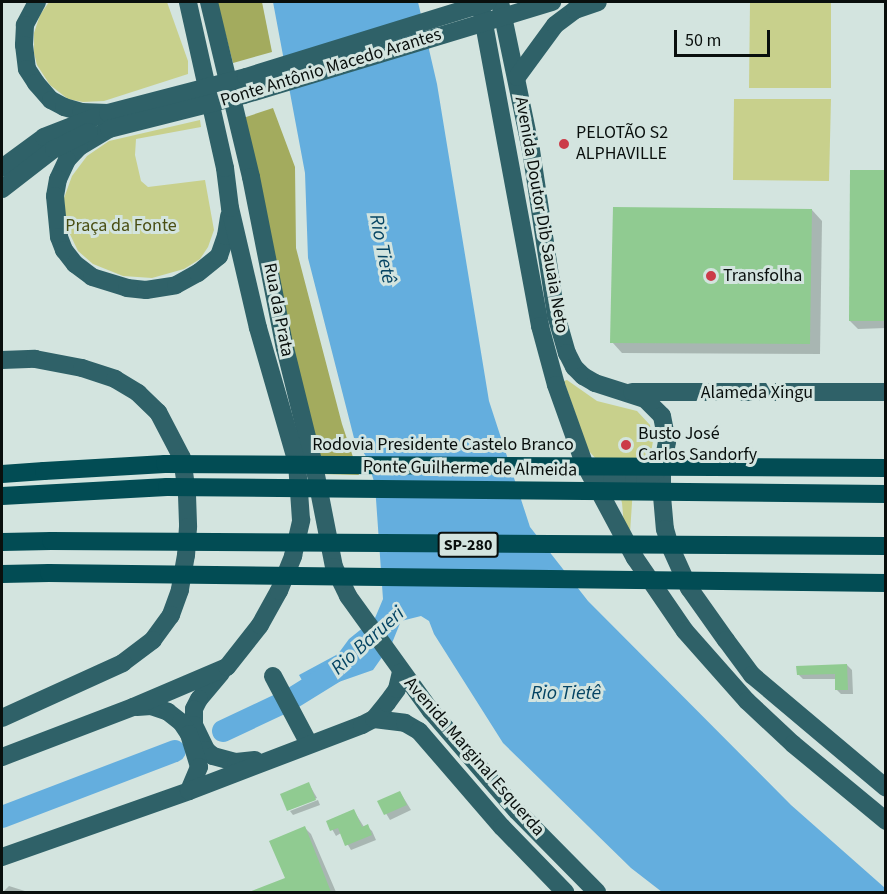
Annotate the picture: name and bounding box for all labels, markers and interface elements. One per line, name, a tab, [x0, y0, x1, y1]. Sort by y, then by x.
scale bar	[677, 18, 773, 56]
street label: Ponte Antônio Macedo Arantes	[218, 24, 444, 112]
text: 50 m	[685, 28, 721, 53]
street label: Avenida Doutor Dib Sauaia Neto	[510, 95, 572, 335]
place label: PELOTÃO S2 ALPHAVILLE	[576, 123, 668, 166]
marker: PELOTÃO S2 ALPHAVILLE	[557, 137, 571, 151]
water label: Rio Tietê	[364, 212, 400, 286]
park label: Praça da Fonte	[65, 215, 177, 237]
street label: Rua da Prata	[258, 261, 298, 359]
place label: Transfolha	[723, 265, 802, 287]
marker: Transfolha	[704, 269, 718, 283]
street label: Alameda Xingu	[701, 382, 813, 404]
place label: Busto José Carlos Sandorfy	[638, 424, 757, 466]
street label: Rodovia Presidente Castelo Branco	[312, 434, 574, 456]
marker: Busto José Carlos Sandorfy	[619, 438, 633, 452]
street label: Ponte Guilherme de Almeida	[363, 456, 577, 482]
road number: SP-280	[436, 532, 500, 558]
water label: Rio Barueri	[326, 602, 410, 680]
street label: Avenida Marginal Esquerda	[399, 673, 549, 841]
water label: Rio Tietê	[531, 681, 601, 705]

